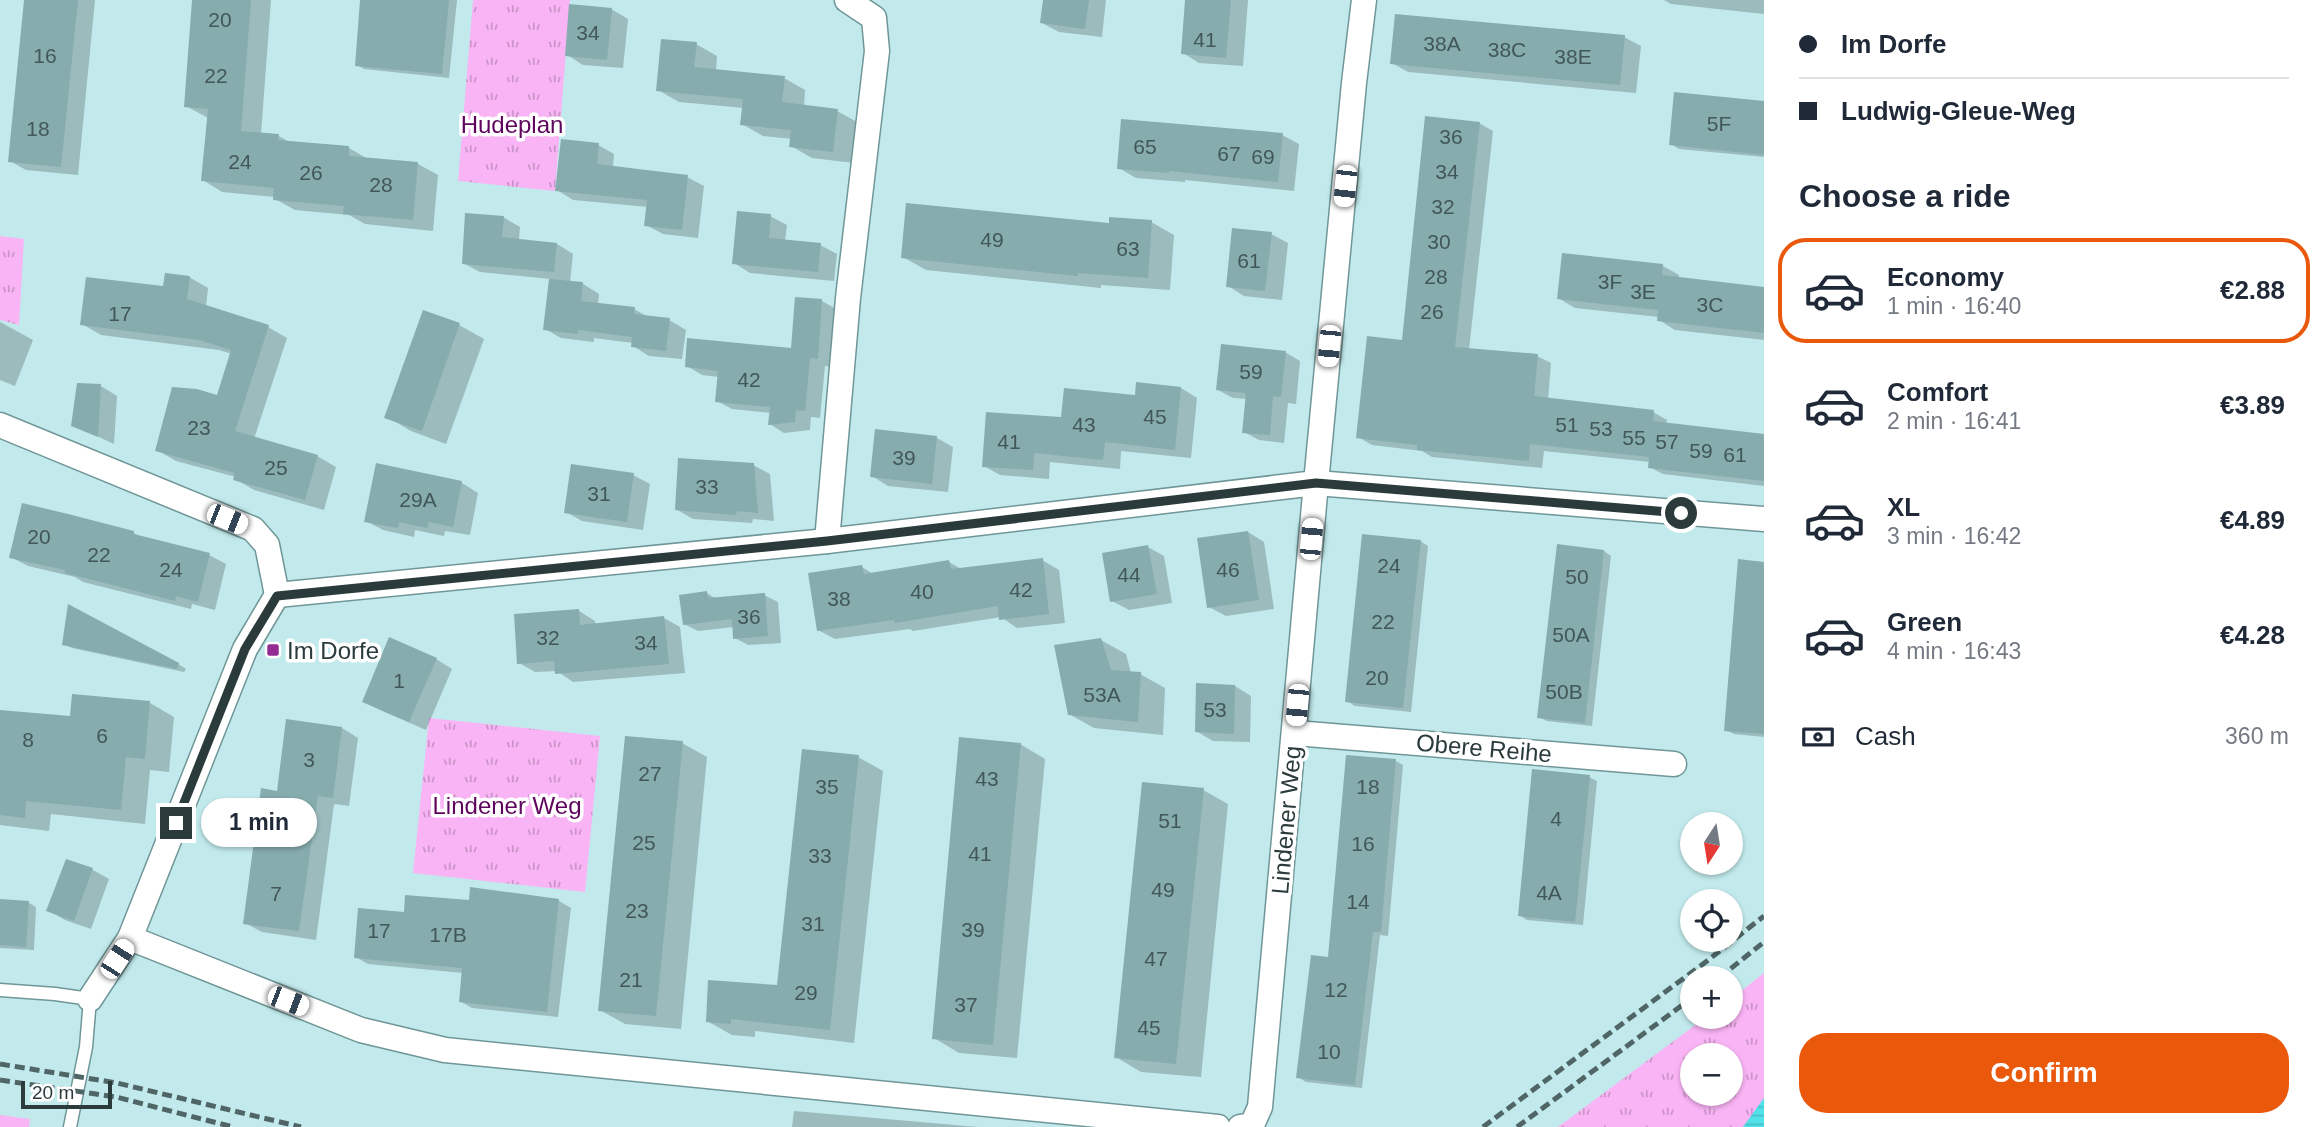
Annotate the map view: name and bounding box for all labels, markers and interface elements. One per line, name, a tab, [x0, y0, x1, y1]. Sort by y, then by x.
house number: 20	[208, 8, 232, 31]
house number: 34	[576, 21, 600, 44]
house number: 41	[1193, 28, 1217, 51]
text: Im Dorfe	[1841, 29, 1946, 59]
house number: 38A	[1423, 32, 1461, 55]
house number: 38C	[1488, 38, 1526, 61]
house number: 16	[33, 44, 57, 67]
house number: 38E	[1554, 45, 1592, 68]
house number: 22	[204, 64, 228, 87]
text: Ludwig-Gleue-Weg	[1841, 96, 2076, 126]
park label: Hudeplan	[461, 111, 563, 138]
house number: 5F	[1707, 112, 1731, 135]
house number: 18	[26, 117, 50, 140]
house number: 36	[1439, 125, 1463, 148]
house number: 65	[1133, 135, 1157, 158]
house number: 67	[1217, 142, 1241, 165]
house number: 69	[1251, 145, 1275, 168]
house number: 24	[228, 150, 252, 173]
house number: 34	[1435, 160, 1459, 183]
house number: 26	[299, 161, 323, 184]
car	[1333, 164, 1358, 208]
house number: 28	[369, 173, 393, 196]
text: Choose a ride	[1799, 178, 2011, 214]
house number: 32	[1431, 195, 1455, 218]
house number: 49	[980, 228, 1004, 251]
house number: 30	[1427, 230, 1451, 253]
house number: 63	[1116, 237, 1140, 260]
house number: 61	[1237, 249, 1261, 272]
icon: car	[1803, 259, 1866, 322]
text: Economy	[1887, 262, 2004, 292]
house number: 28	[1424, 265, 1448, 288]
house number: 3F	[1598, 270, 1622, 293]
text: €2.88	[2220, 275, 2285, 305]
house number: 3E	[1630, 280, 1656, 303]
house number: 3C	[1697, 293, 1723, 316]
text: 1 min · 16:40	[1887, 293, 2021, 319]
house number: 26	[1420, 300, 1444, 323]
house number: 17	[108, 302, 132, 325]
car	[1317, 324, 1342, 368]
house number: 59	[1239, 360, 1263, 383]
house number: 42	[737, 368, 761, 391]
icon: car	[1803, 374, 1866, 437]
text: Comfort	[1887, 377, 1988, 407]
text: €3.89	[2220, 390, 2285, 420]
house number: 45	[1143, 405, 1167, 428]
text: 2 min · 16:41	[1887, 408, 2021, 434]
house number: 43	[1072, 413, 1096, 436]
house number: 51	[1555, 413, 1579, 436]
house number: 23	[187, 416, 211, 439]
house number: 53	[1589, 417, 1613, 440]
house number: 55	[1622, 426, 1646, 449]
house number: 41	[997, 430, 1021, 453]
house number: 57	[1655, 430, 1679, 453]
house number: 59	[1689, 439, 1713, 462]
house number: 61	[1723, 443, 1747, 466]
house number: 39	[892, 446, 916, 469]
house number: 25	[264, 456, 288, 479]
house number: 33	[695, 475, 719, 498]
house number: 31	[587, 482, 611, 505]
house number: 29A	[399, 488, 437, 511]
icon: car	[1803, 489, 1866, 552]
text: XL	[1887, 492, 1920, 522]
route start	[1665, 497, 1697, 529]
car	[204, 501, 251, 537]
text: €4.89	[2220, 505, 2285, 535]
car	[1299, 517, 1324, 561]
text: 3 min · 16:42	[1887, 523, 2021, 549]
house number: 20	[27, 525, 51, 548]
house number: 22	[87, 543, 111, 566]
house number: 24	[1377, 554, 1401, 577]
house number: 24	[159, 558, 183, 581]
house number: 46	[1216, 558, 1240, 581]
house number: 44	[1117, 563, 1141, 586]
house number: 50	[1565, 565, 1589, 588]
house number: 42	[1009, 578, 1033, 601]
house number: 40	[910, 580, 934, 603]
house number: 38	[827, 587, 851, 610]
icon: car	[1803, 604, 1866, 667]
house number: 36	[737, 605, 761, 628]
text: Green	[1887, 607, 1962, 637]
house number: 22	[1371, 610, 1395, 633]
text: €4.28	[2220, 620, 2285, 650]
house number: 50A	[1552, 623, 1590, 646]
house number: 32	[536, 626, 560, 649]
house number: 34	[634, 631, 658, 654]
place label: Im Dorfe	[287, 637, 379, 664]
text: 4 min · 16:43	[1887, 638, 2021, 664]
marker: Im Dorfe	[265, 642, 281, 658]
house number: 20	[1365, 666, 1389, 689]
house number: 1	[393, 669, 405, 692]
house number: 50B	[1545, 680, 1583, 703]
house number: 53A	[1083, 683, 1121, 706]
car	[1285, 683, 1310, 727]
house number: 53	[1203, 698, 1227, 721]
icon: cash	[1799, 718, 1837, 756]
text: Cash	[1855, 721, 1916, 751]
text: 360 m	[2225, 723, 2289, 749]
house number: 6	[96, 724, 108, 747]
house number: 8	[22, 728, 34, 751]
street label: Obere Reihe	[1415, 729, 1553, 767]
street label: Lindener Weg	[1266, 745, 1306, 895]
house number: 3	[303, 748, 315, 771]
house number: 27	[638, 762, 662, 785]
house number: 43	[975, 767, 999, 790]
house number: 35	[815, 775, 839, 798]
house number: 18	[1356, 775, 1380, 798]
park label: Lindener Weg	[433, 792, 582, 819]
callout: 1 min	[200, 798, 316, 848]
route end	[160, 807, 192, 839]
house number: 4	[1550, 807, 1562, 830]
text: 1 min	[229, 809, 289, 835]
house number: 51	[1158, 809, 1182, 832]
north arrow	[1680, 812, 1743, 875]
map controls	[1680, 812, 1743, 1106]
house number: 25	[632, 831, 656, 854]
house number: 16	[1351, 832, 1375, 855]
house number: 41	[968, 842, 992, 865]
house number: 33	[808, 844, 832, 867]
house number: 49	[1151, 878, 1175, 901]
house number: 4A	[1536, 881, 1562, 904]
house number: 7	[270, 882, 282, 905]
button: locate	[1680, 889, 1743, 952]
house number: 14	[1346, 890, 1370, 913]
house number: 23	[625, 899, 649, 922]
house number: 31	[801, 912, 825, 935]
house number: 39	[961, 918, 985, 941]
house number: 17	[367, 919, 391, 942]
house number: 17B	[429, 923, 467, 946]
car	[97, 936, 138, 982]
house number: 47	[1144, 947, 1168, 970]
button: +	[1680, 966, 1743, 1029]
house number: 21	[619, 968, 643, 991]
house number: 12	[1324, 978, 1348, 1001]
house number: 29	[794, 981, 818, 1004]
car	[265, 984, 312, 1018]
house number: 37	[954, 993, 978, 1016]
house number: 45	[1137, 1016, 1161, 1039]
button: Confirm	[1799, 1033, 2289, 1113]
house number: 10	[1317, 1040, 1341, 1063]
button: −	[1680, 1043, 1743, 1106]
scale bar	[21, 1078, 112, 1110]
text: 20 m	[32, 1082, 74, 1103]

